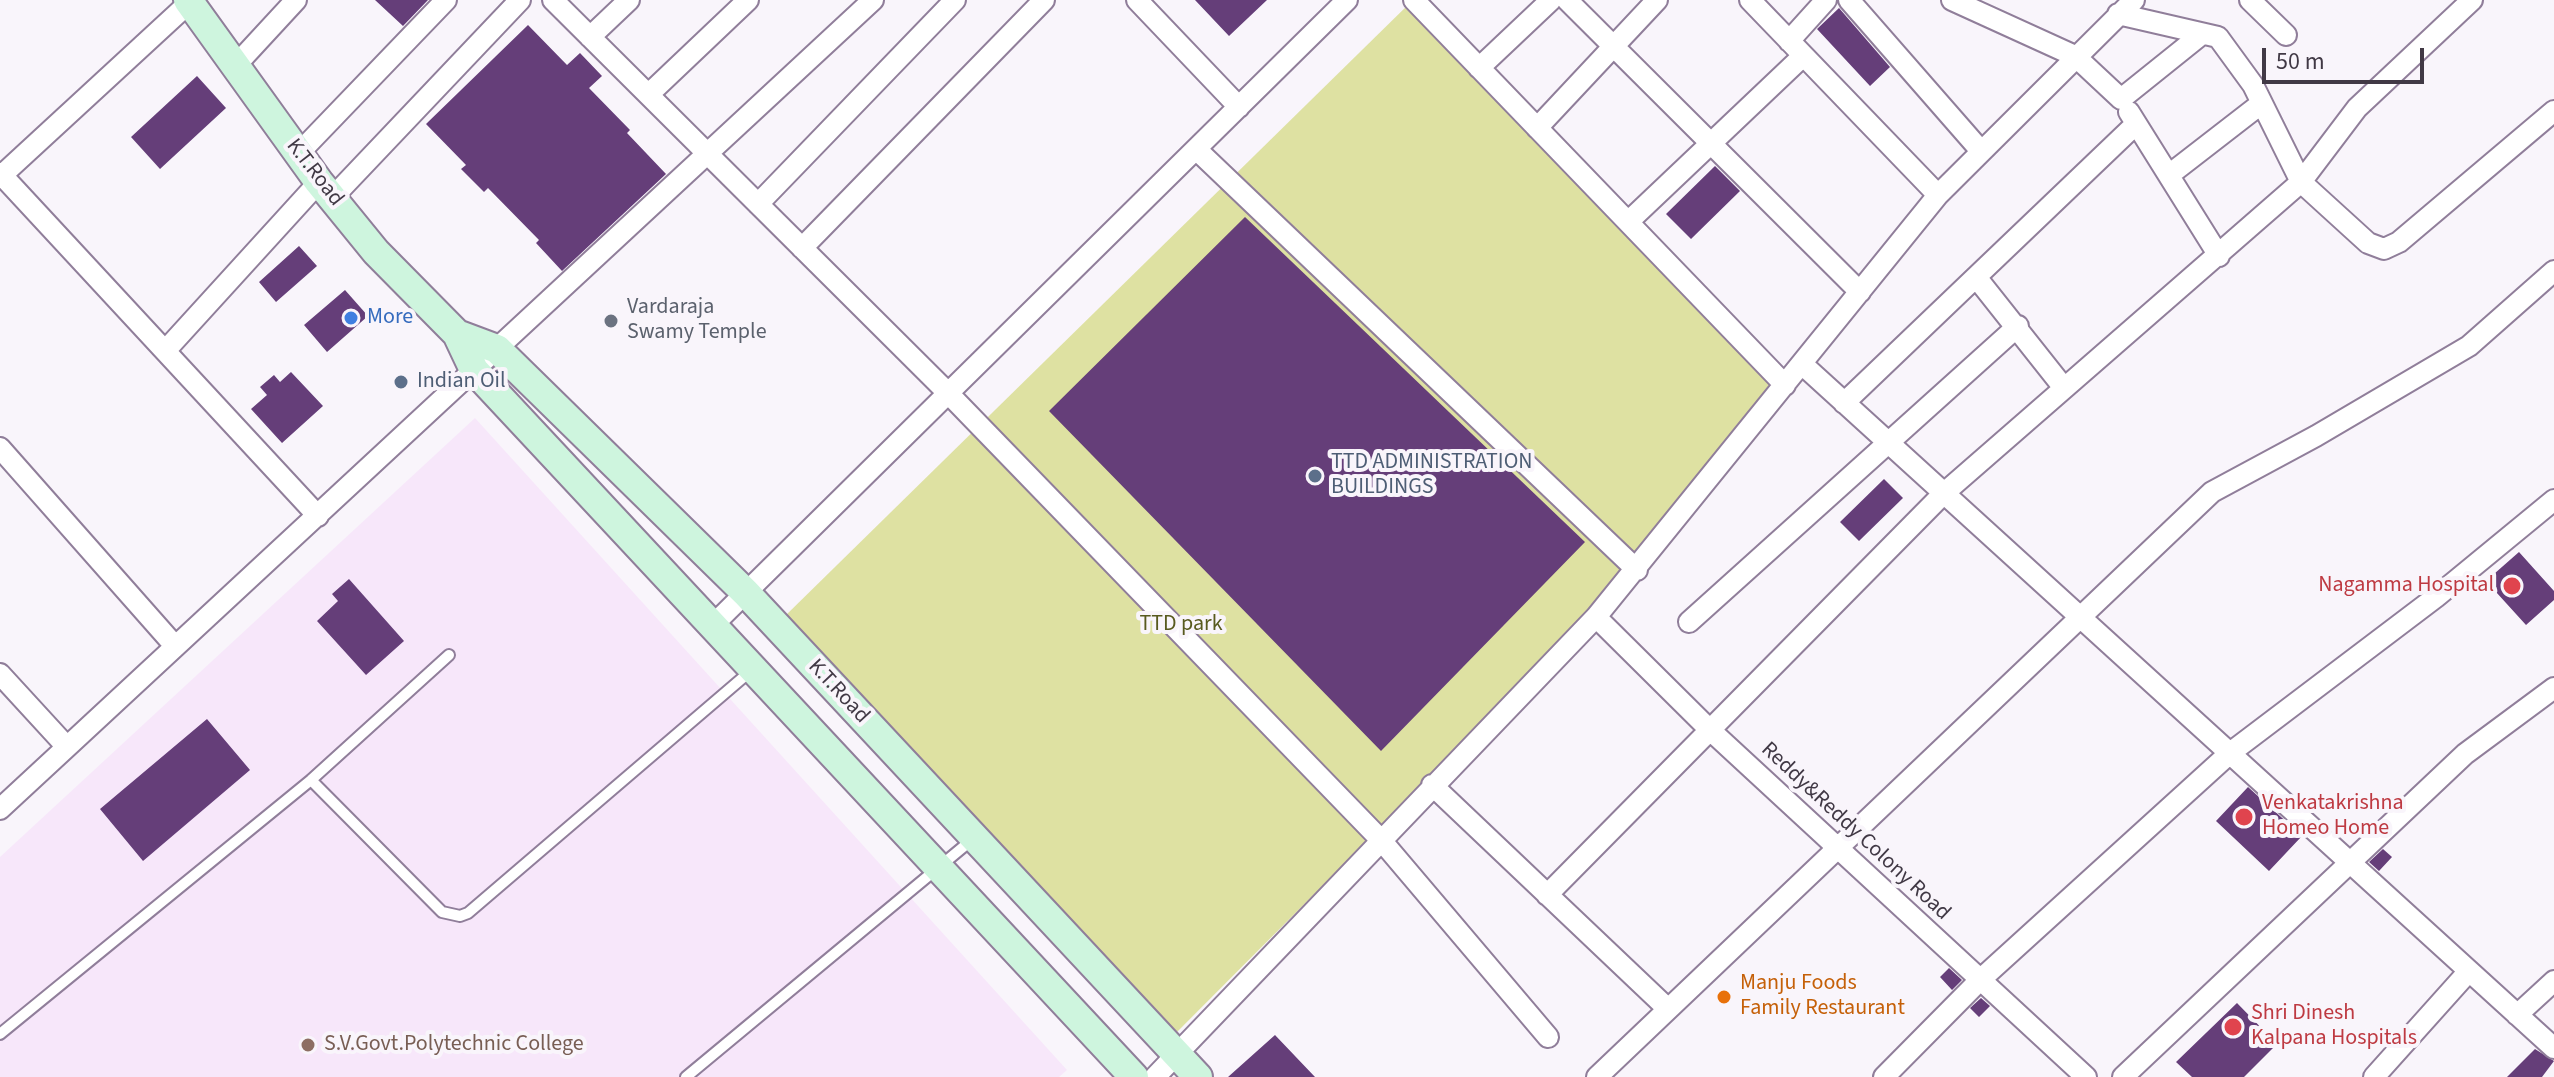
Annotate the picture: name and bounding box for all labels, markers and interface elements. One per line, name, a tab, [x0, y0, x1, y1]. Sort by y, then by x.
scale bar	[2266, 32, 2428, 82]
text: 50 m	[2276, 44, 2325, 79]
street label: K.T.Road	[280, 134, 348, 212]
place label: Vardaraja Swamy Temple	[627, 295, 767, 346]
place label: More	[367, 305, 413, 331]
marker: More	[342, 309, 360, 327]
marker: Vardaraja Swamy Temple	[602, 312, 620, 330]
place label: Indian Oil	[417, 369, 506, 395]
marker: Indian Oil	[392, 373, 410, 391]
place label: TTD ADMINISTRATION BUILDINGS	[1331, 450, 1532, 502]
marker: TTD ADMINISTRATION BUILDINGS	[1306, 467, 1324, 485]
place label: Nagamma Hospital	[2318, 573, 2494, 599]
marker: Nagamma Hospital	[2501, 575, 2523, 597]
park label: TTD park	[1139, 612, 1223, 638]
street label: K.T.Road	[802, 654, 874, 730]
street label: Reddy&Reddy Colony Road	[1755, 737, 1955, 927]
place label: Venkatakrishna Homeo Home	[2262, 791, 2404, 842]
marker: Venkatakrishna Homeo Home	[2233, 806, 2255, 828]
place label: Manju Foods Family Restaurant	[1740, 971, 1905, 1022]
marker: Manju Foods Family Restaurant	[1715, 988, 1733, 1006]
place label: Shri Dinesh Kalpana Hospitals	[2251, 1001, 2417, 1052]
marker: Shri Dinesh Kalpana Hospitals	[2222, 1016, 2244, 1038]
place label: S.V.Govt.Polytechnic College	[324, 1032, 584, 1058]
marker: S.V.Govt.Polytechnic College	[299, 1036, 317, 1054]

